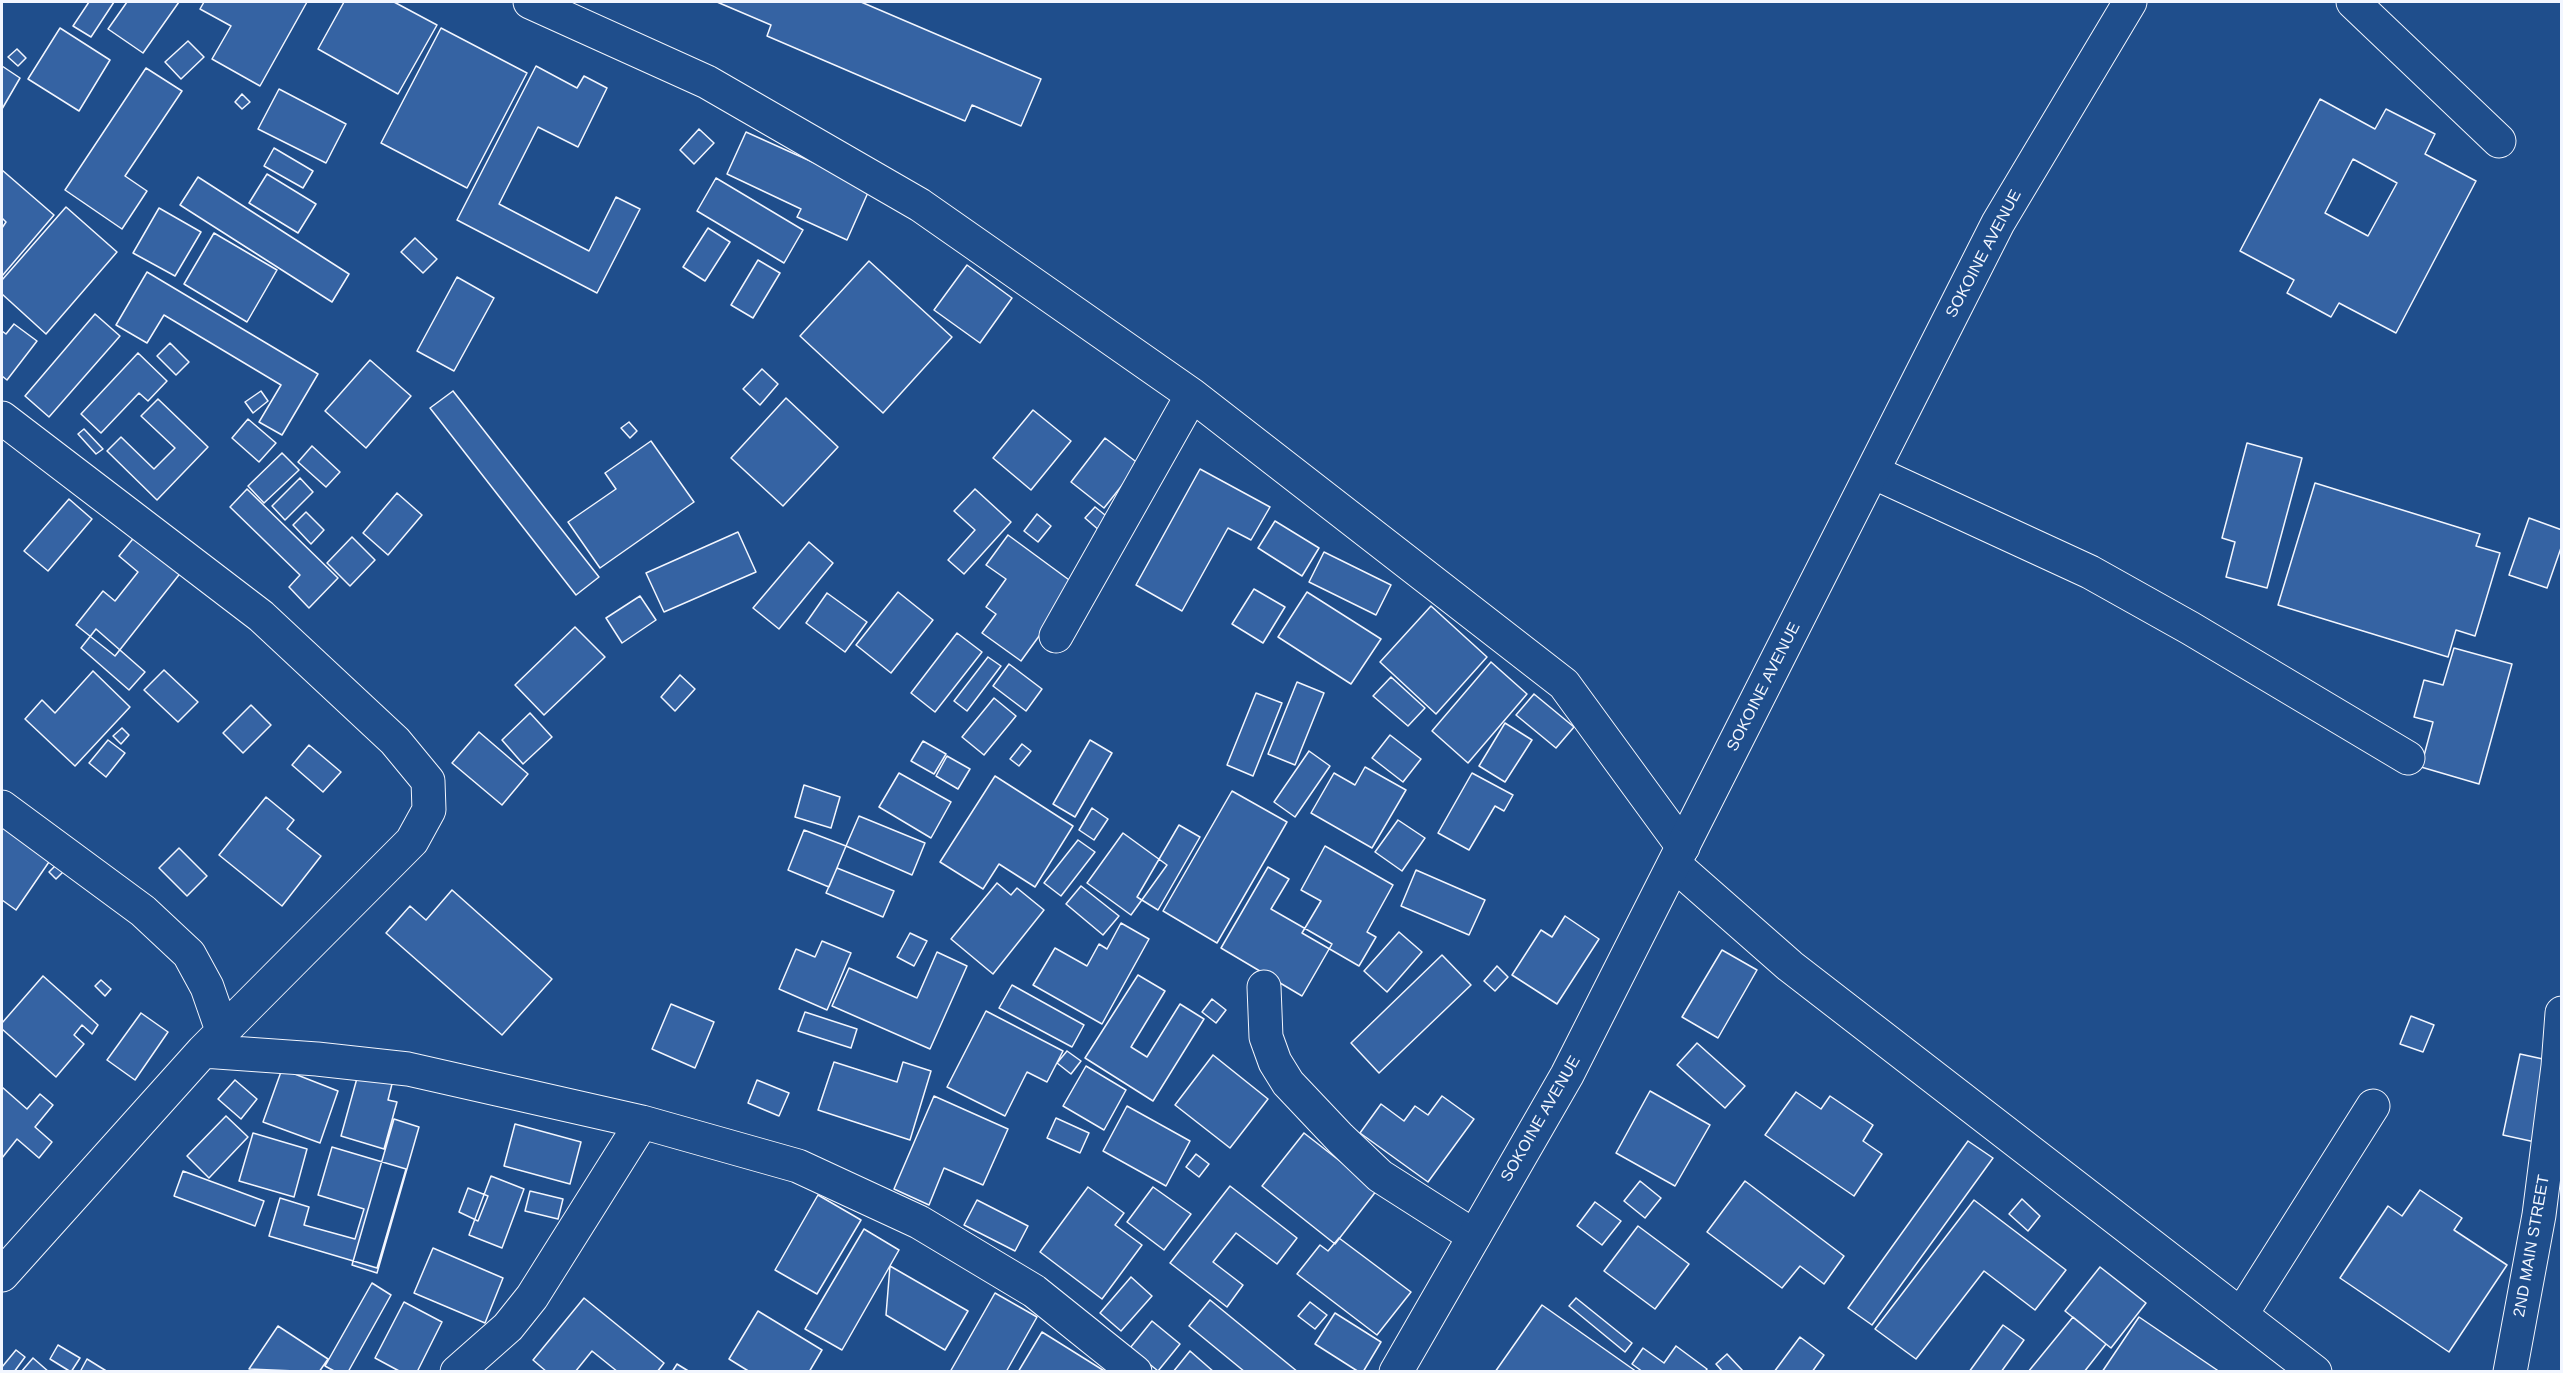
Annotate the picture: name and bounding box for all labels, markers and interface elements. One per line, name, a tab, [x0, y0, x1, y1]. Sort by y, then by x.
street label: SOKOINE AVENUE	[1942, 187, 2026, 321]
street label: SOKOINE AVENUE	[1723, 619, 1805, 755]
street label: SOKOINE AVENUE	[1497, 1053, 1585, 1185]
street label: 2ND MAIN STREET	[2510, 1173, 2554, 1319]

